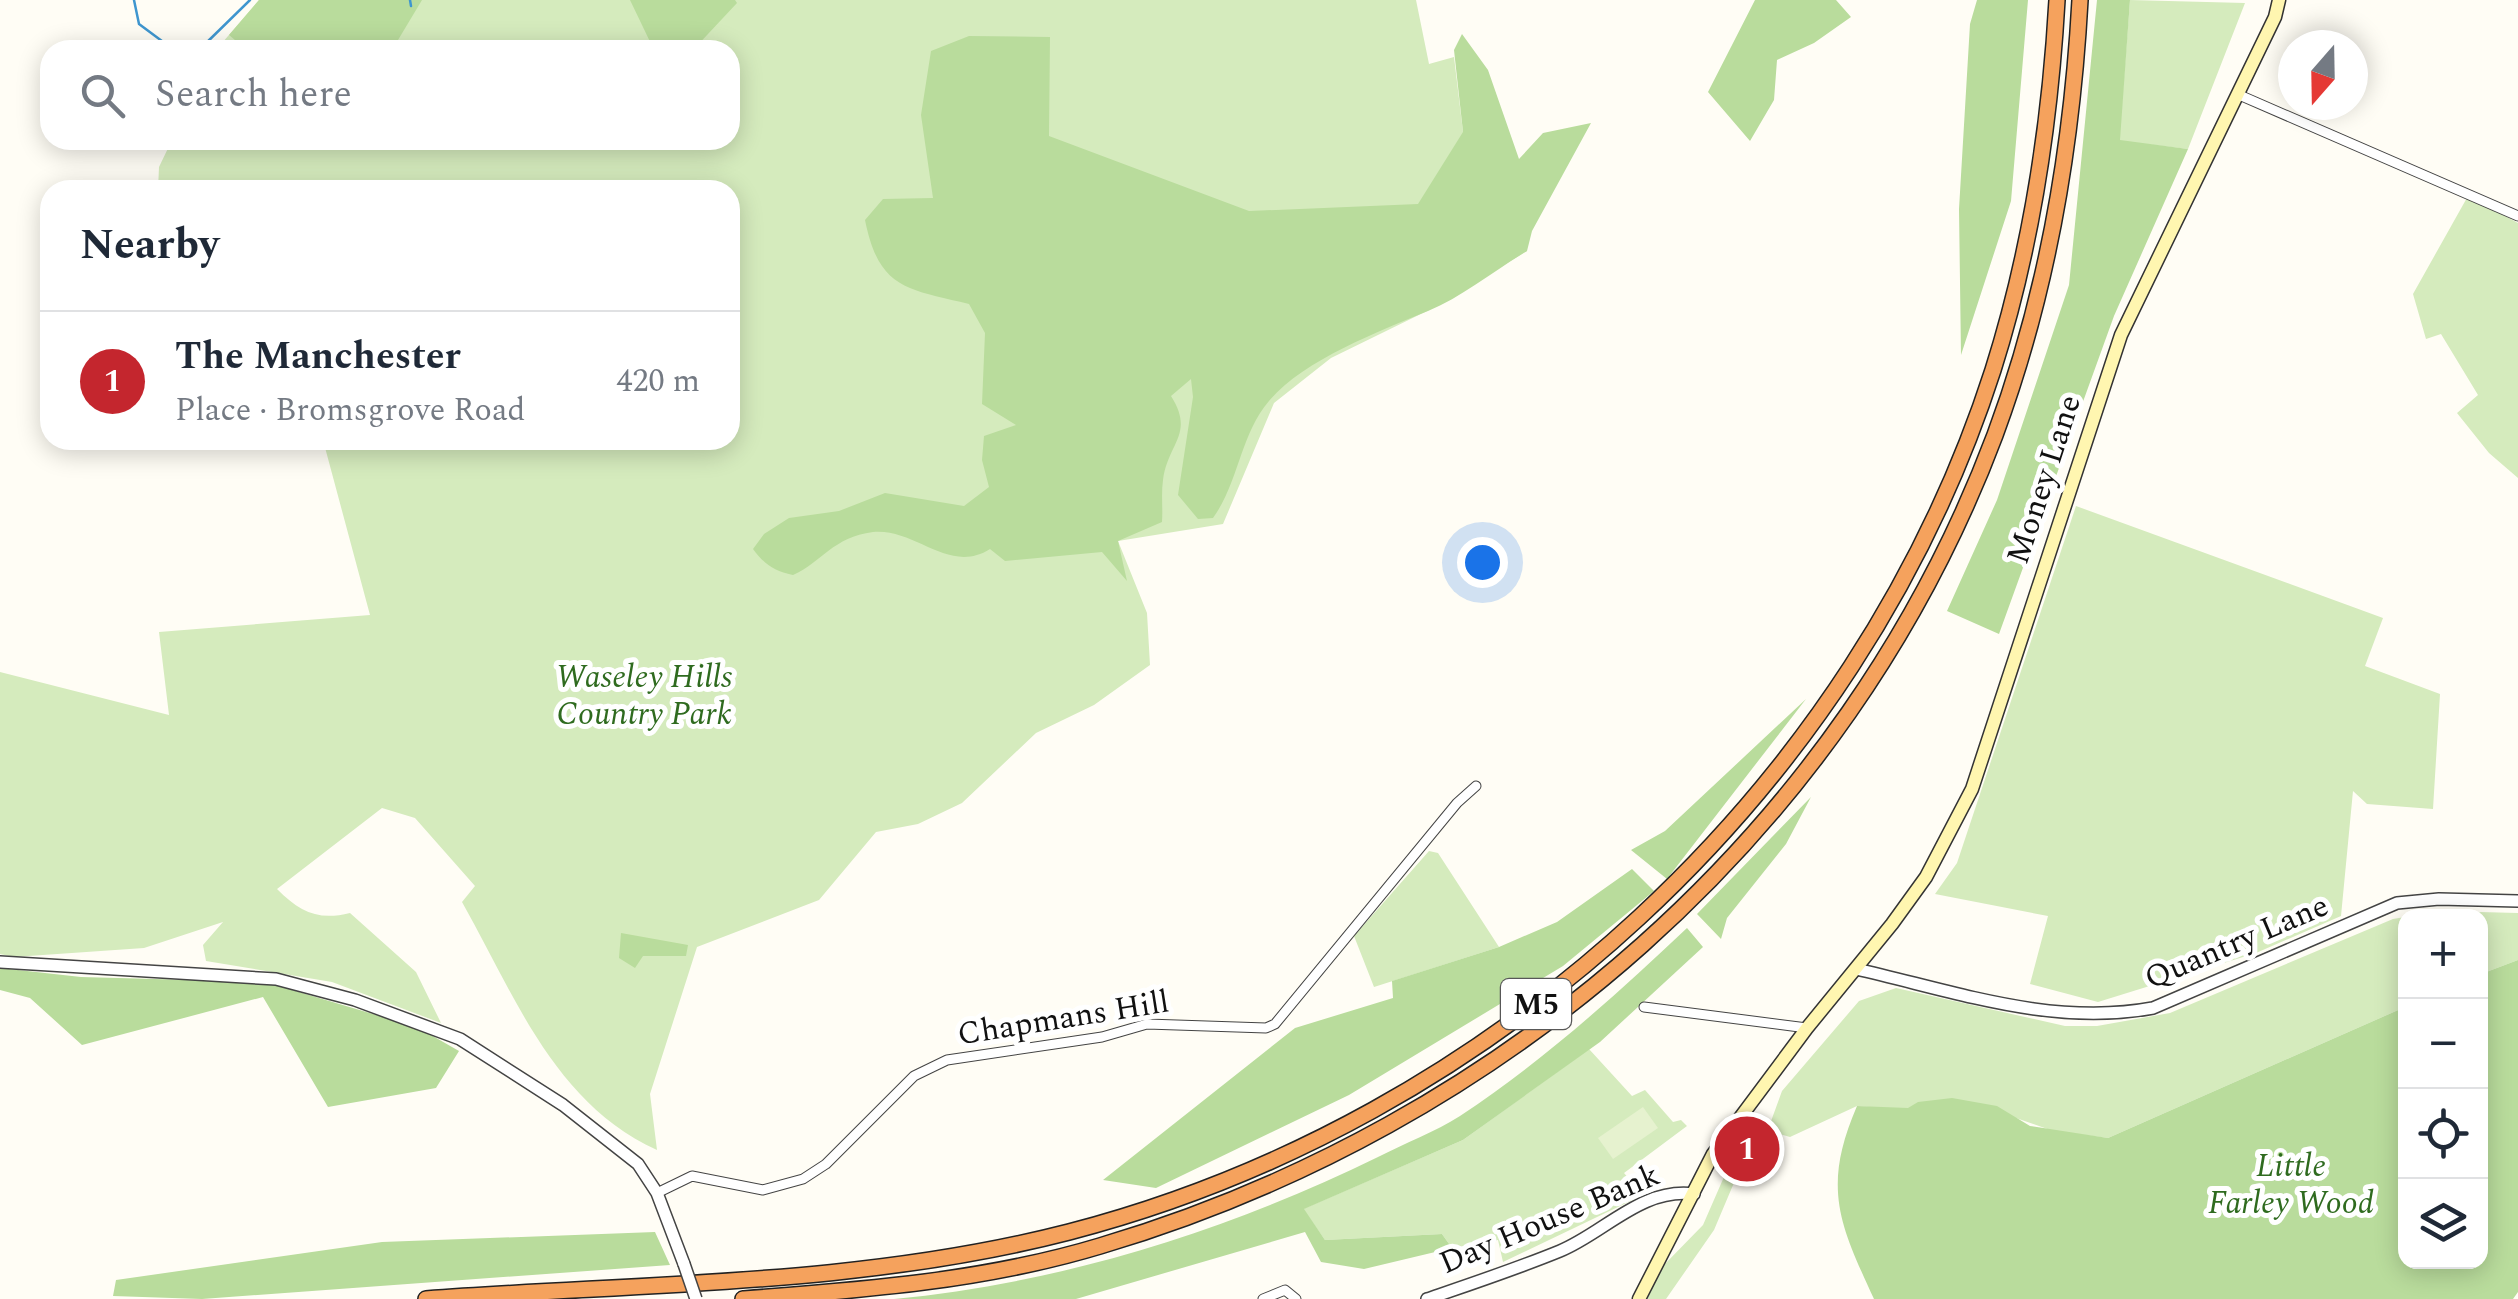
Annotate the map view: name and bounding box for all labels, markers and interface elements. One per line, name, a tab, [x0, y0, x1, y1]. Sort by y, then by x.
north arrow	[2278, 30, 2368, 120]
search box	[40, 40, 740, 150]
text: Search here	[155, 66, 352, 124]
icon: search	[75, 68, 130, 123]
text: Nearby	[80, 214, 219, 277]
text: The Manchester	[175, 328, 461, 386]
text: 1	[104, 357, 121, 406]
text: 420 m	[616, 357, 700, 406]
text: Place · Bromsgrove Road	[175, 386, 525, 435]
street label: Money Lane	[1994, 388, 2095, 570]
your location	[1457, 537, 1508, 588]
park label: Waseley Hills Country Park	[556, 653, 732, 739]
street label: Quantry Lane	[2137, 882, 2336, 1003]
map controls	[2398, 909, 2488, 1269]
button: +	[2398, 909, 2488, 999]
street label: Chapmans Hill	[954, 978, 1173, 1059]
road number: M5	[1501, 979, 1571, 1029]
button: −	[2398, 999, 2488, 1089]
button: locate	[2398, 1089, 2488, 1179]
pin: 1	[1714, 1112, 1780, 1186]
park label: Little Farley Wood	[2208, 1142, 2374, 1228]
street label: Day House Bank	[1432, 1151, 1667, 1288]
button: layers	[2398, 1179, 2488, 1269]

